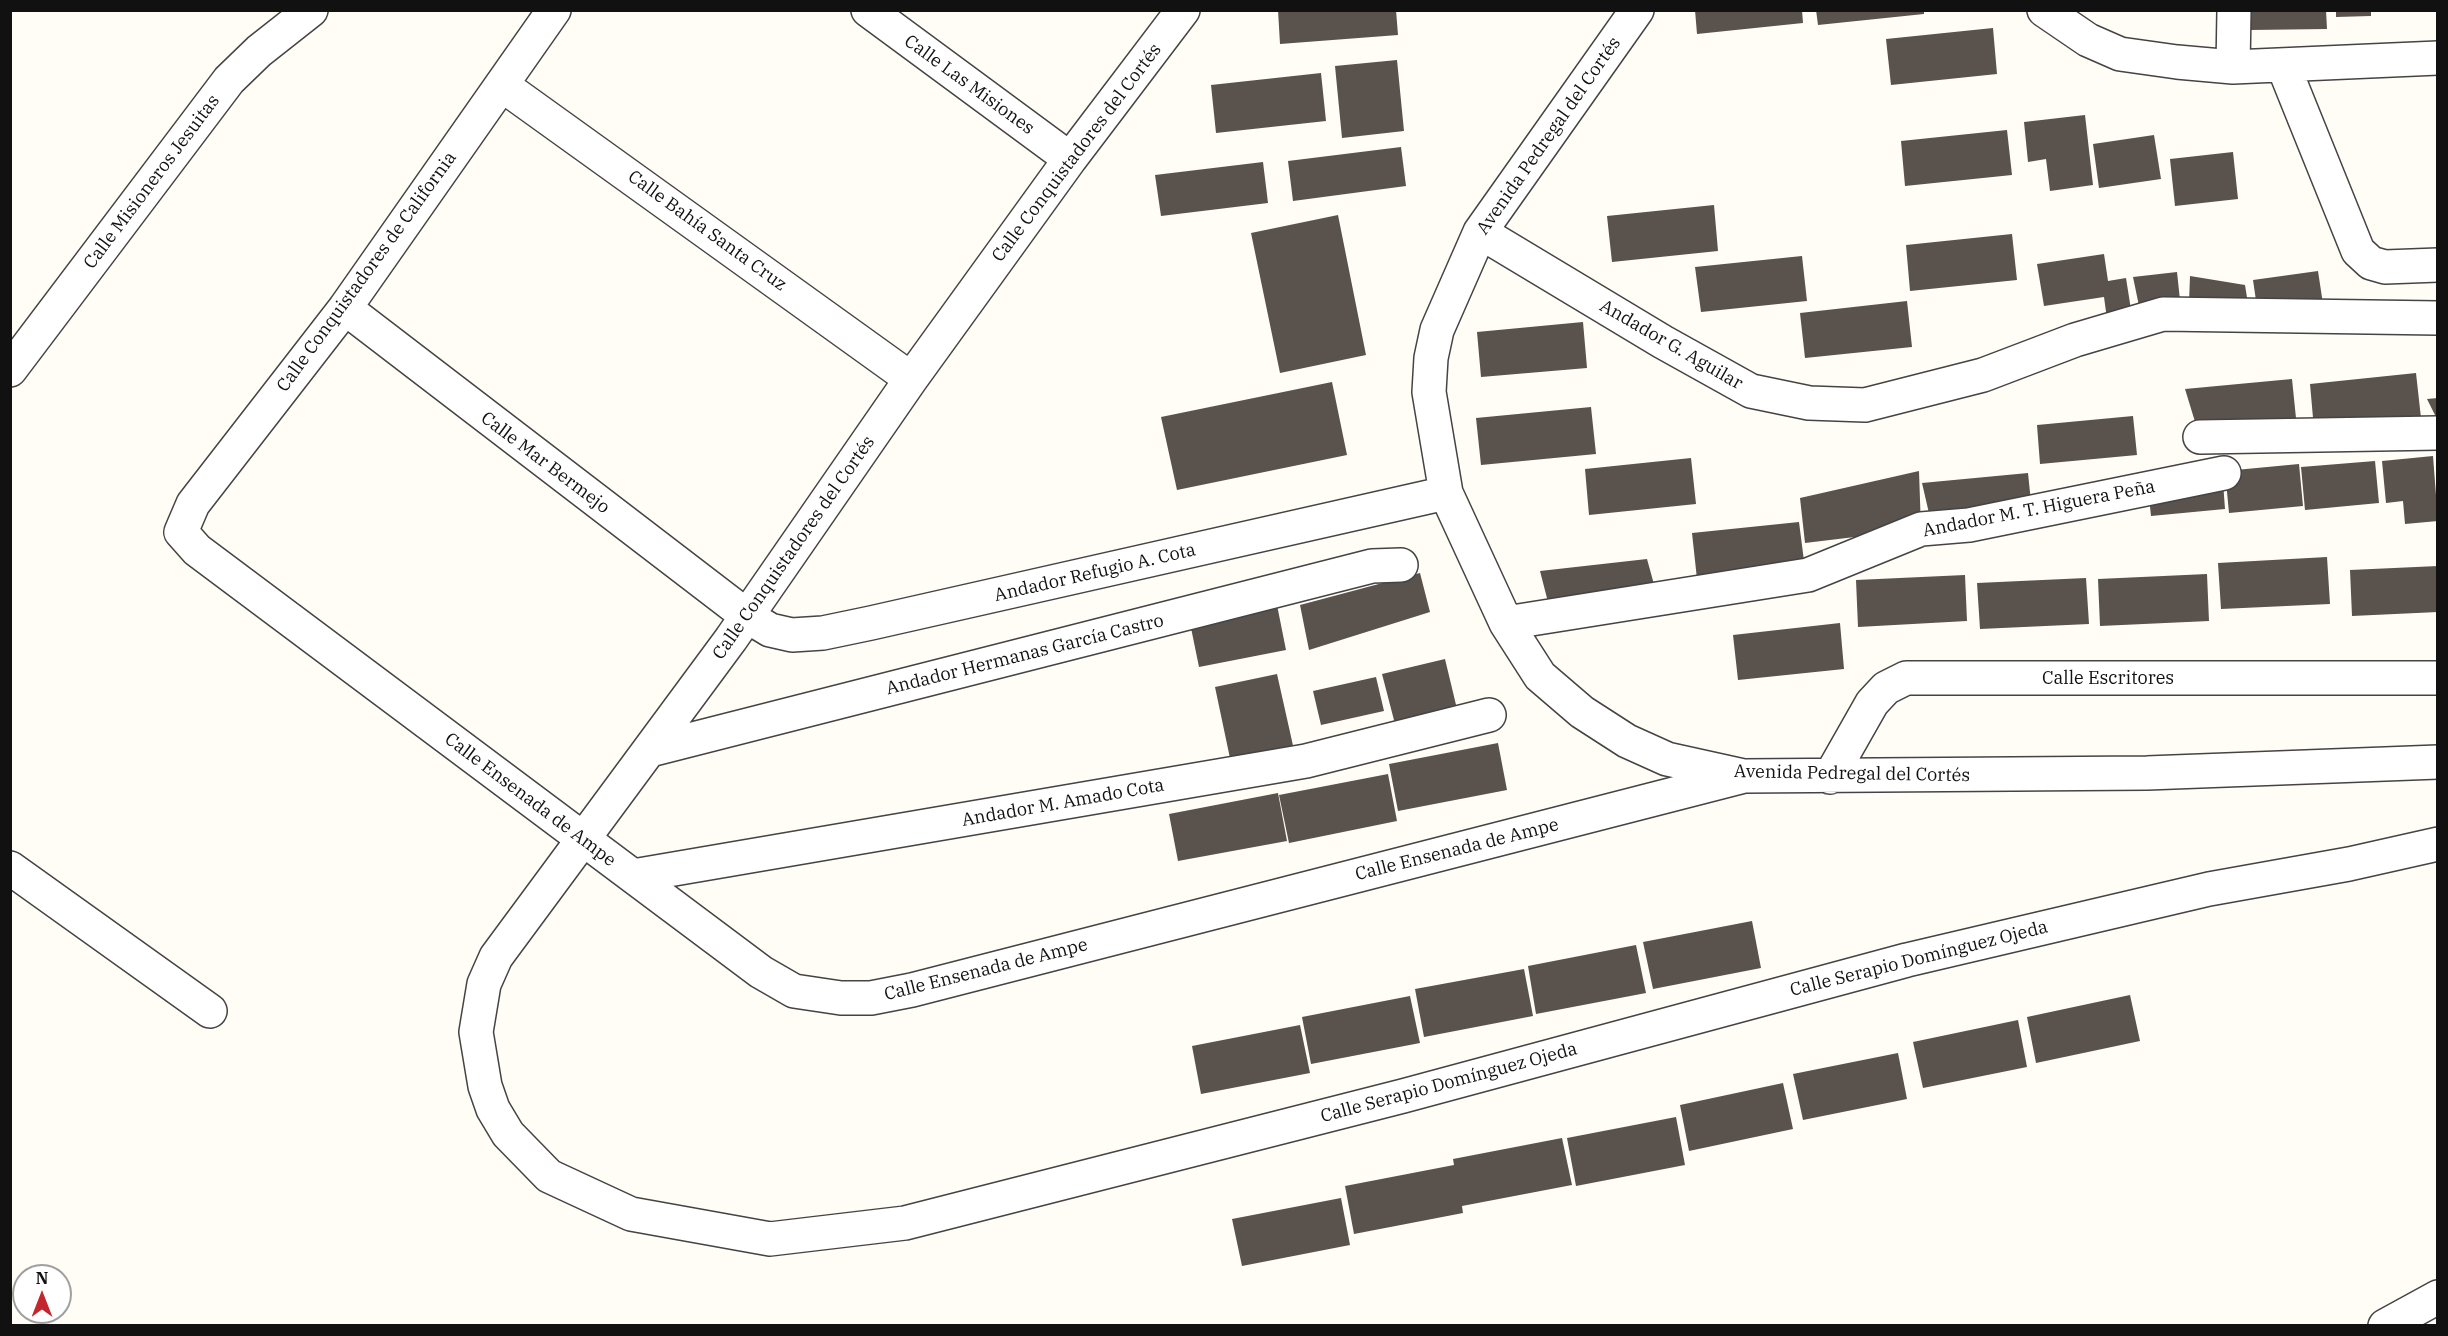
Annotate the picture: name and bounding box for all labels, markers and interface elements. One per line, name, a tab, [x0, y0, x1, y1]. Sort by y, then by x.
street label: Calle Las Misiones	[900, 31, 1038, 139]
street label: Avenida Pedregal del Cortés	[1472, 33, 1626, 239]
street label: Calle Conquistadores del Cortés	[988, 39, 1166, 267]
street label: Calle Misioneros Jesuitas	[79, 91, 225, 273]
street label: Calle Conquistadores de California	[273, 148, 461, 396]
street label: Calle Bahía Santa Cruz	[623, 166, 791, 296]
street label: Andador G. Aguilar	[1596, 295, 1746, 395]
street label: Calle Mar Bermejo	[476, 408, 614, 518]
street label: Calle Conquistadores del Cortés	[708, 432, 880, 664]
street label: Andador M. T. Higuera Peña	[1921, 476, 2157, 542]
street label: Andador Refugio A. Cota	[992, 539, 1198, 607]
street label: Andador Hermanas García Castro	[884, 610, 1166, 700]
street label: Calle Escritores	[2042, 668, 2174, 690]
street label: Calle Ensenada de Ampe	[440, 729, 620, 871]
street label: Avenida Pedregal del Cortés	[1734, 761, 1970, 787]
street label: Andador M. Amado Cota	[960, 775, 1166, 831]
street label: Calle Ensenada de Ampe	[1353, 814, 1561, 886]
street label: Calle Serapio Domínguez Ojeda	[1788, 916, 2050, 1002]
street label: Calle Ensenada de Ampe	[882, 934, 1090, 1006]
street label: Calle Serapio Domínguez Ojeda	[1318, 1038, 1580, 1128]
north arrow	[12, 1264, 72, 1324]
text: N	[36, 1268, 48, 1288]

